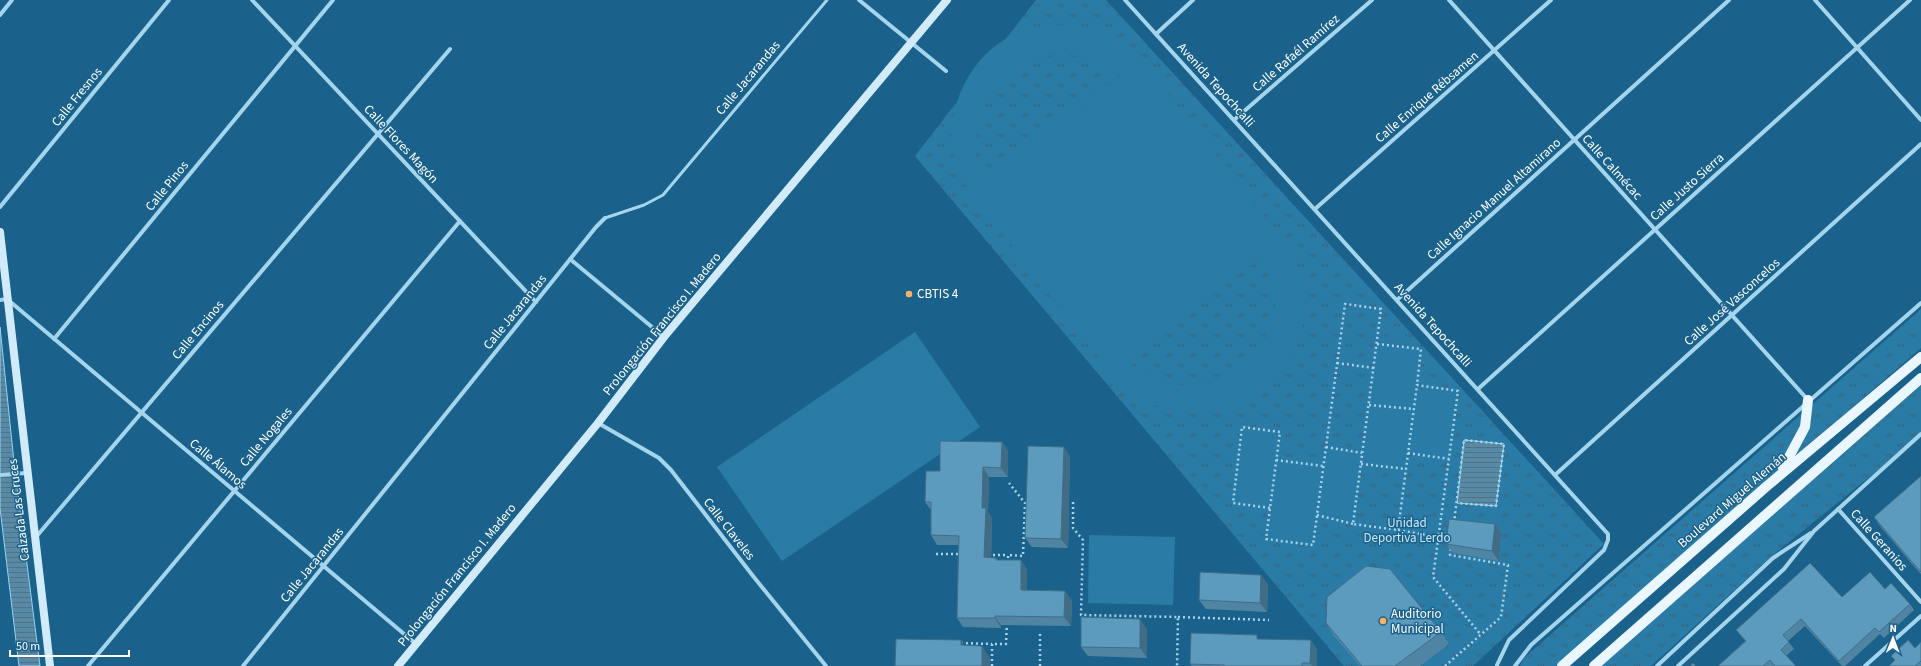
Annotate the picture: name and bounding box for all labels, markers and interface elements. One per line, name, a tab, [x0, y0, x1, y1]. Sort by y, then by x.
street label: Calle Rafaél Ramírez	[1248, 10, 1344, 96]
street label: Calle Jacarandas	[712, 37, 785, 119]
street label: Avenida Tepochcalli	[1173, 39, 1259, 131]
street label: Calle Enrique Rébsamen	[1371, 47, 1483, 147]
street label: Calle Fresnos	[47, 63, 107, 131]
street label: Calle Flores Magón	[360, 101, 442, 187]
street label: Calle Calmécac	[1578, 130, 1646, 204]
street label: Calle Ignacio Manuel Altamirano	[1423, 134, 1565, 264]
street label: Calle Justo Sierra	[1646, 149, 1728, 225]
street label: Calle Pinos	[141, 157, 193, 215]
street label: Prolongación Francisco I. Madero	[599, 249, 725, 399]
street label: Calle José Vasconcelos	[1680, 254, 1784, 350]
street label: Calle Jacarandas	[479, 270, 551, 353]
street label: Avenida Tepochcalli	[1390, 279, 1476, 371]
place label: CBTIS 4	[917, 285, 959, 303]
marker: CBTIS 4	[904, 289, 914, 299]
street label: Calle Encinos	[168, 296, 228, 363]
street label: Calle Nogales	[236, 403, 297, 471]
street label: Calle Álamos	[185, 435, 251, 494]
street label: Boulevard Miguel Alemán	[1674, 448, 1790, 552]
street label: Calzada Las Cruces	[4, 457, 34, 562]
street label: Calle Claveles	[699, 494, 759, 564]
street label: Prolongación Francisco I. Madero	[394, 500, 520, 650]
street label: Calle Geranios	[1846, 505, 1912, 575]
park label: Unidad Deportiva Lerdo	[1363, 514, 1451, 547]
street label: Calle Jacarandas	[276, 523, 348, 606]
place label: Auditorio Municipal	[1391, 605, 1444, 638]
marker: Auditorio Municipal	[1378, 616, 1388, 626]
north arrow	[1873, 618, 1913, 658]
text: N	[1889, 621, 1897, 636]
scale bar	[10, 632, 129, 658]
text: 50 m	[16, 638, 40, 655]

